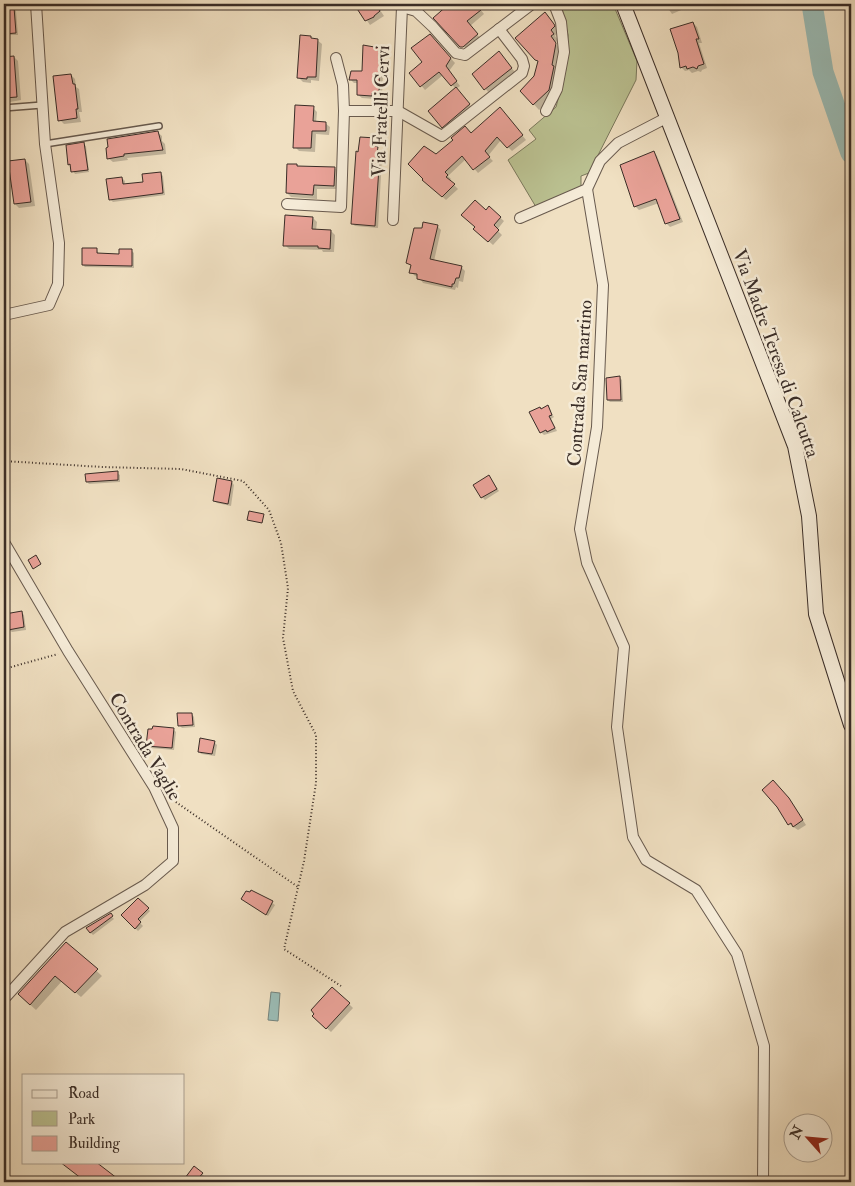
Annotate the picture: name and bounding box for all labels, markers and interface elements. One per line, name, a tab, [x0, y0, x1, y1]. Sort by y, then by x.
street label: Via Fratelli Cervi	[367, 45, 395, 177]
street label: Via Madre Teresa di Calcutta	[727, 246, 825, 461]
street label: Contrada San martino	[562, 299, 598, 467]
street label: Contrada Vaglie	[104, 688, 187, 805]
legend	[22, 1074, 185, 1164]
text: Road	[68, 1084, 100, 1103]
text: Park	[68, 1110, 95, 1129]
north arrow	[782, 1114, 832, 1164]
text: N	[786, 1122, 807, 1143]
text: Building	[68, 1134, 120, 1153]

